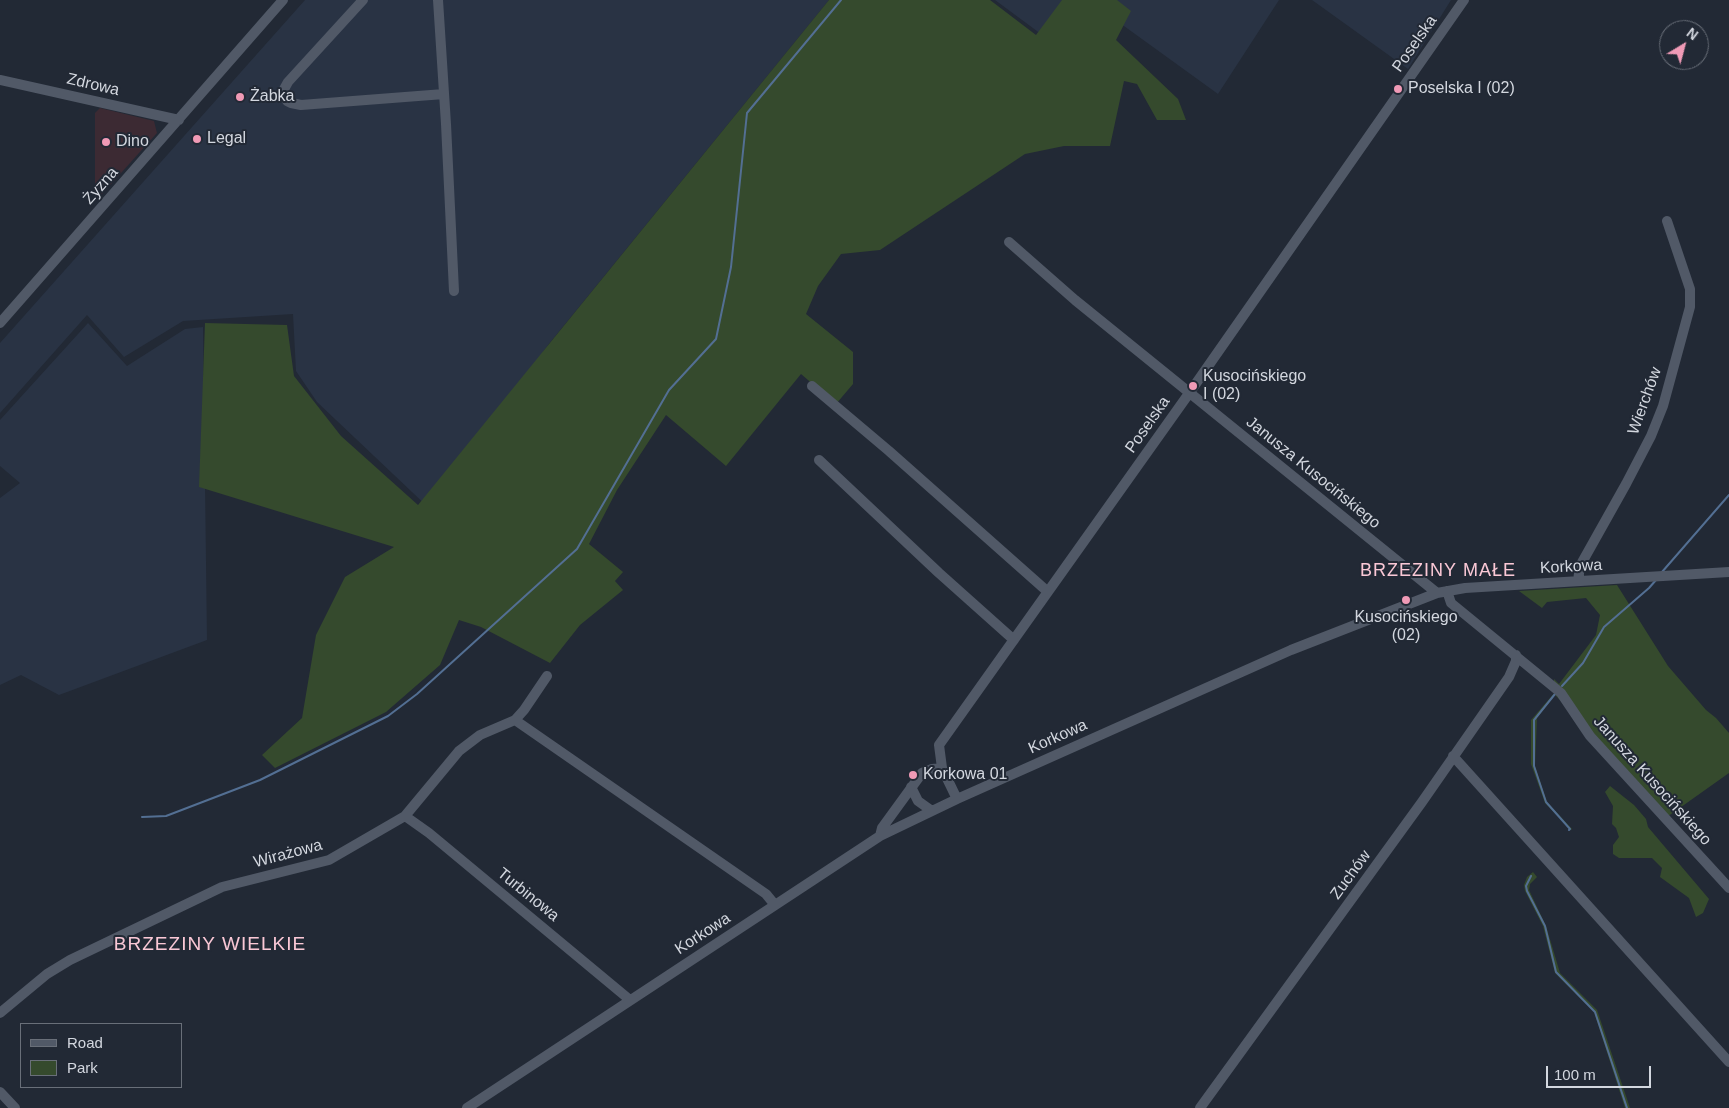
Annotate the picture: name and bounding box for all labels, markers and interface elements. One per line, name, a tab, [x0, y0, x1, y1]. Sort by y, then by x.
street label: Poselska	[1389, 12, 1441, 76]
north arrow	[1659, 20, 1709, 70]
text: N	[1684, 24, 1701, 43]
street label: Zdrowa	[65, 70, 121, 100]
place label: Poselska I (02)	[1408, 79, 1515, 99]
marker: Poselska I (02)	[1392, 83, 1404, 95]
place label: Żabka	[250, 87, 294, 107]
marker: Żabka	[234, 91, 246, 103]
place label: Legal	[207, 129, 246, 149]
place label: Dino	[116, 132, 149, 152]
marker: Legal	[191, 133, 203, 145]
marker: Dino	[100, 136, 112, 148]
street label: Żyzna	[79, 163, 123, 209]
street label: Wierchów	[1624, 365, 1666, 437]
place label: Kusocińskiego I (02)	[1203, 367, 1306, 405]
marker: Kusocińskiego I (02)	[1187, 380, 1199, 392]
street label: Poselska	[1122, 393, 1174, 457]
street label: Janusza Kusocińskiego	[1242, 413, 1384, 533]
street label: Korkowa	[1539, 556, 1603, 578]
district label: BRZEZINY MAŁE	[1358, 560, 1518, 582]
marker: Kusocińskiego (02)	[1400, 594, 1412, 606]
place label: Kusocińskiego (02)	[1354, 608, 1458, 646]
street label: Janusza Kusocińskiego	[1589, 712, 1715, 850]
street label: Korkowa	[1026, 716, 1090, 758]
place label: Korkowa 01	[923, 765, 1007, 785]
marker: Korkowa 01	[907, 769, 919, 781]
street label: Wirażowa	[252, 836, 324, 872]
street label: Zuchów	[1327, 847, 1375, 903]
street label: Turbinowa	[493, 864, 563, 926]
street label: Korkowa	[672, 909, 734, 959]
district label: BRZEZINY WIELKIE	[112, 934, 308, 956]
legend	[20, 1023, 182, 1088]
text: Road	[67, 1034, 103, 1051]
scale bar	[1549, 1056, 1654, 1088]
text: Park	[67, 1059, 98, 1076]
text: 100 m	[1554, 1066, 1596, 1083]

